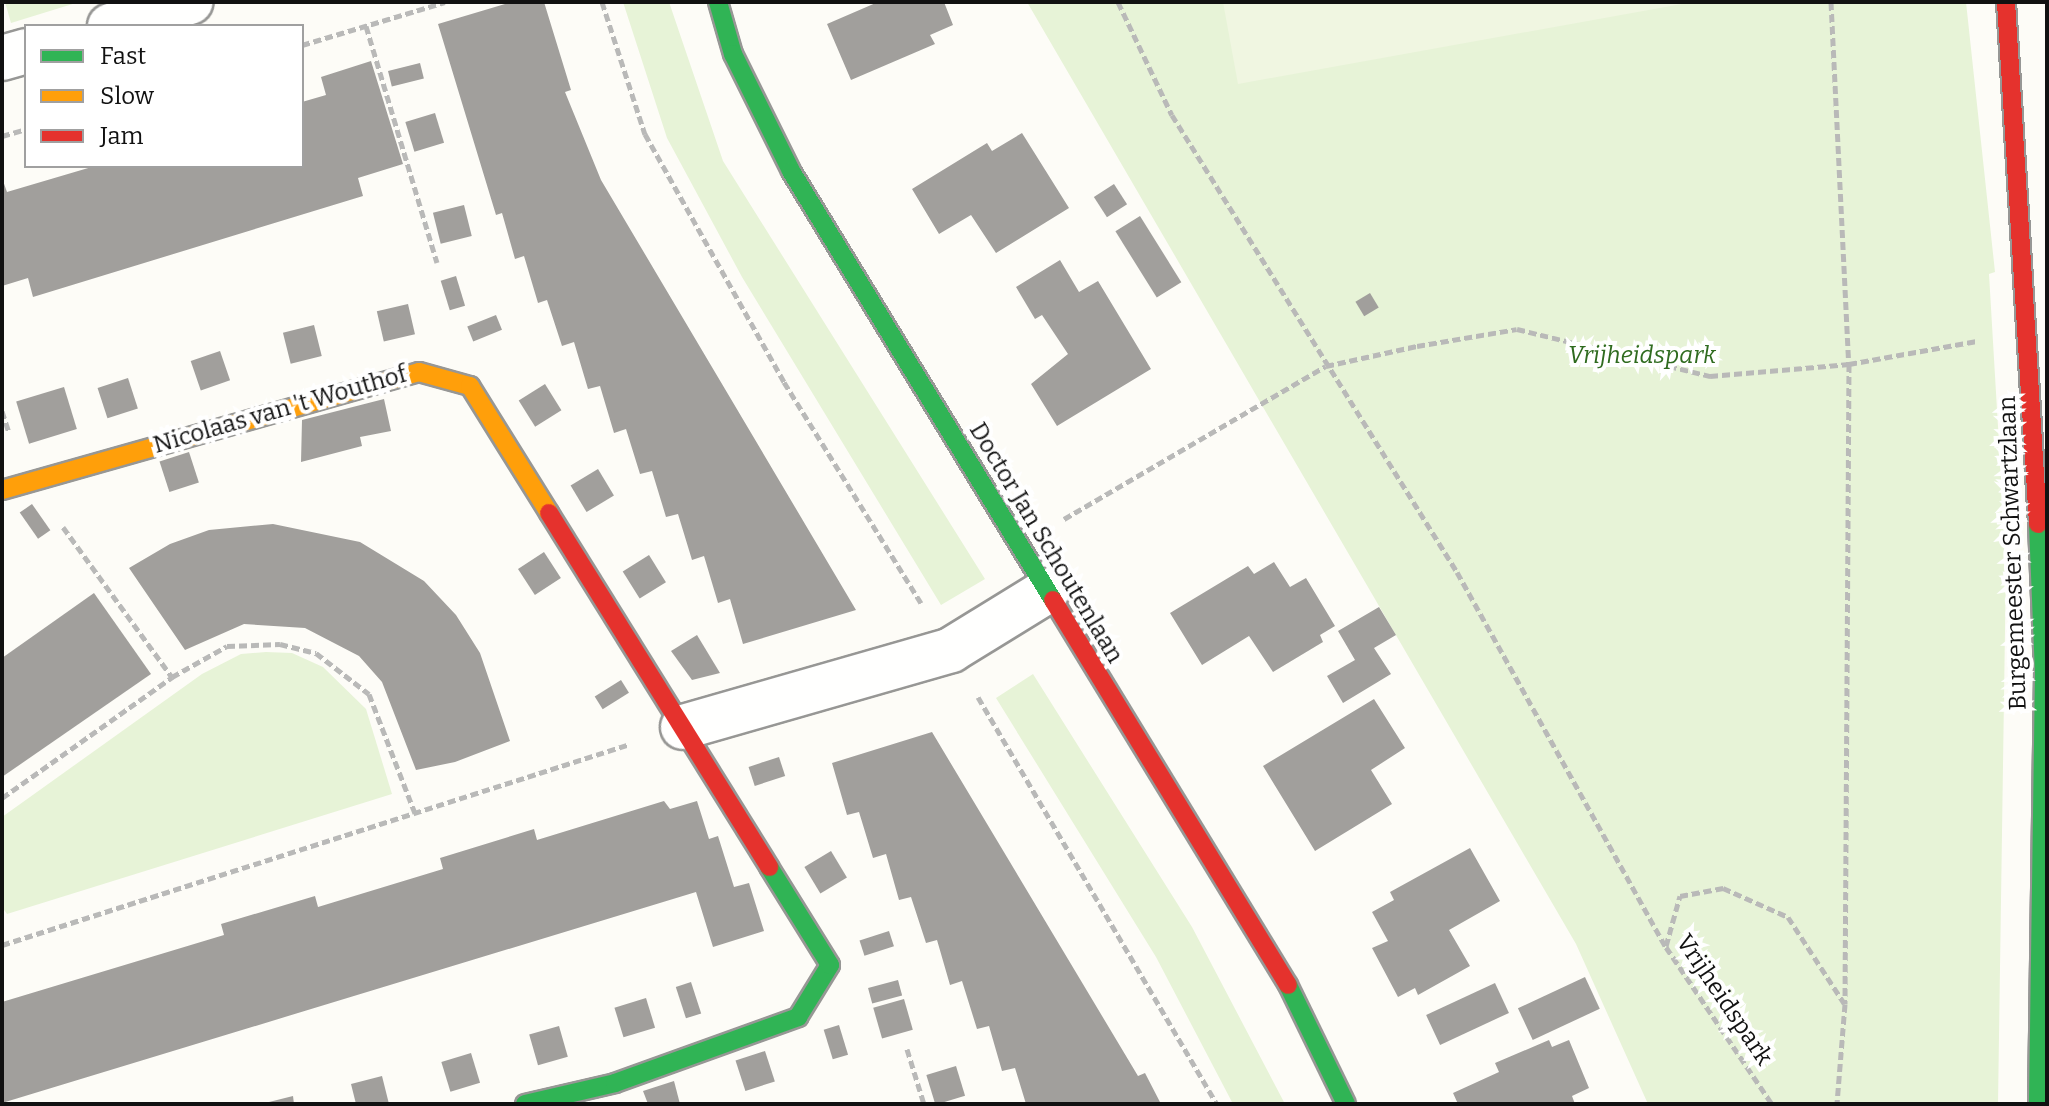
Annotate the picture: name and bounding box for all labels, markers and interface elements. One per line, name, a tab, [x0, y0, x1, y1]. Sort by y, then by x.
legend	[24, 24, 304, 168]
text: Fast	[100, 42, 146, 70]
text: Slow	[100, 82, 154, 110]
text: Jam	[100, 122, 143, 150]
park label: Vrijheidspark	[1568, 342, 1716, 370]
street label: Nicolaas van 't Wouthof	[150, 360, 410, 460]
street label: Burgemeester Schwartzlaan	[1993, 395, 2033, 711]
street label: Doctor Jan Schoutenlaan	[963, 418, 1129, 668]
street label: Vrijheidspark	[1670, 929, 1778, 1071]

